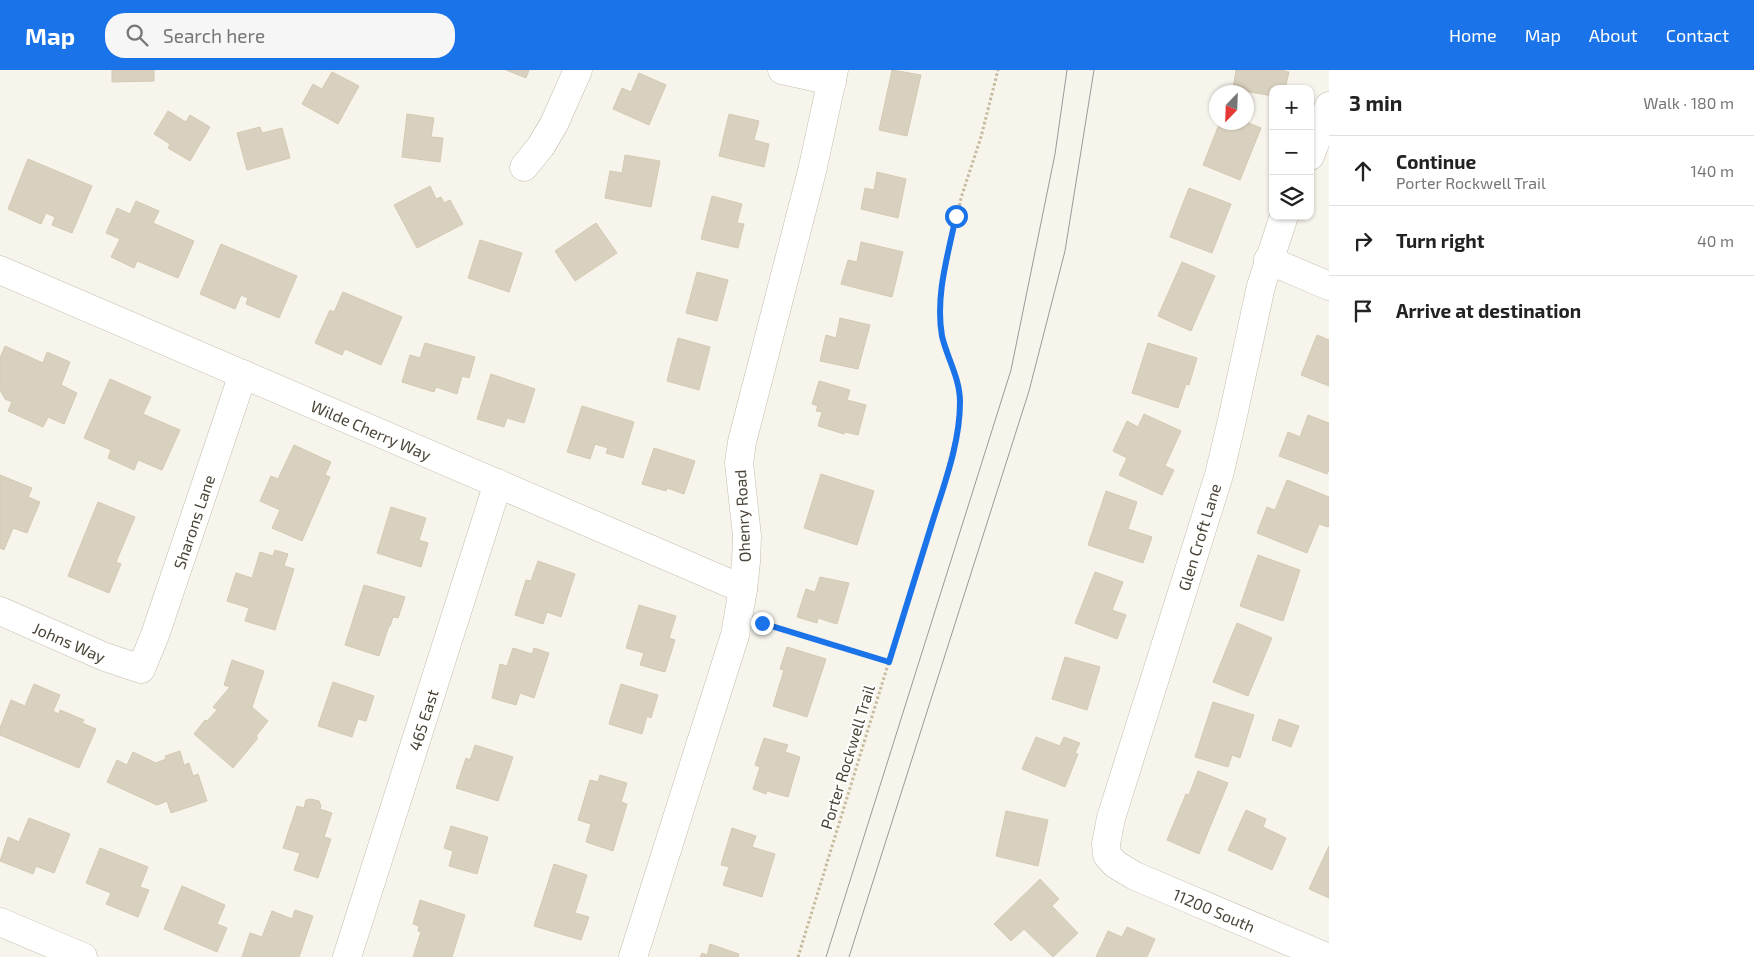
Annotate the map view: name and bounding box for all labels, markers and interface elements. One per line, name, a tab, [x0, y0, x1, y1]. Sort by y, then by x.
search box	[105, 13, 455, 58]
text: Map	[25, 21, 75, 50]
icon: search	[123, 21, 151, 49]
text: Search here	[163, 24, 265, 47]
text: Home	[1449, 24, 1497, 46]
text: Map	[1525, 24, 1561, 46]
text: About	[1589, 24, 1638, 46]
text: Contact	[1666, 24, 1729, 46]
north arrow	[1209, 85, 1254, 130]
map controls	[1269, 85, 1314, 220]
button: +	[1269, 85, 1314, 130]
text: 3 min	[1349, 90, 1402, 115]
text: Walk · 180 m	[1643, 93, 1734, 112]
button: −	[1269, 130, 1314, 175]
text: Continue	[1396, 150, 1476, 173]
icon: ahead	[1349, 157, 1377, 185]
text: 140 m	[1691, 161, 1734, 180]
text: Porter Rockwell Trail	[1396, 173, 1546, 192]
button: layers	[1269, 175, 1314, 220]
route start	[945, 205, 968, 228]
icon: right	[1349, 227, 1377, 255]
text: Turn right	[1396, 229, 1484, 252]
text: 40 m	[1697, 231, 1734, 250]
icon: arrive	[1349, 297, 1377, 325]
text: Arrive at destination	[1396, 299, 1581, 322]
street label: Wilde Cherry Way	[308, 395, 435, 464]
street label: Ohenry Road	[730, 469, 754, 563]
street label: Sharons Lane	[169, 472, 218, 571]
street label: Glen Croft Lane	[1174, 481, 1224, 593]
route end	[751, 612, 774, 635]
street label: Johns Way	[31, 617, 109, 666]
street label: Porter Rockwell Trail	[816, 682, 878, 831]
street label: 465 East	[404, 687, 441, 753]
street label: 11200 South	[1170, 884, 1258, 935]

